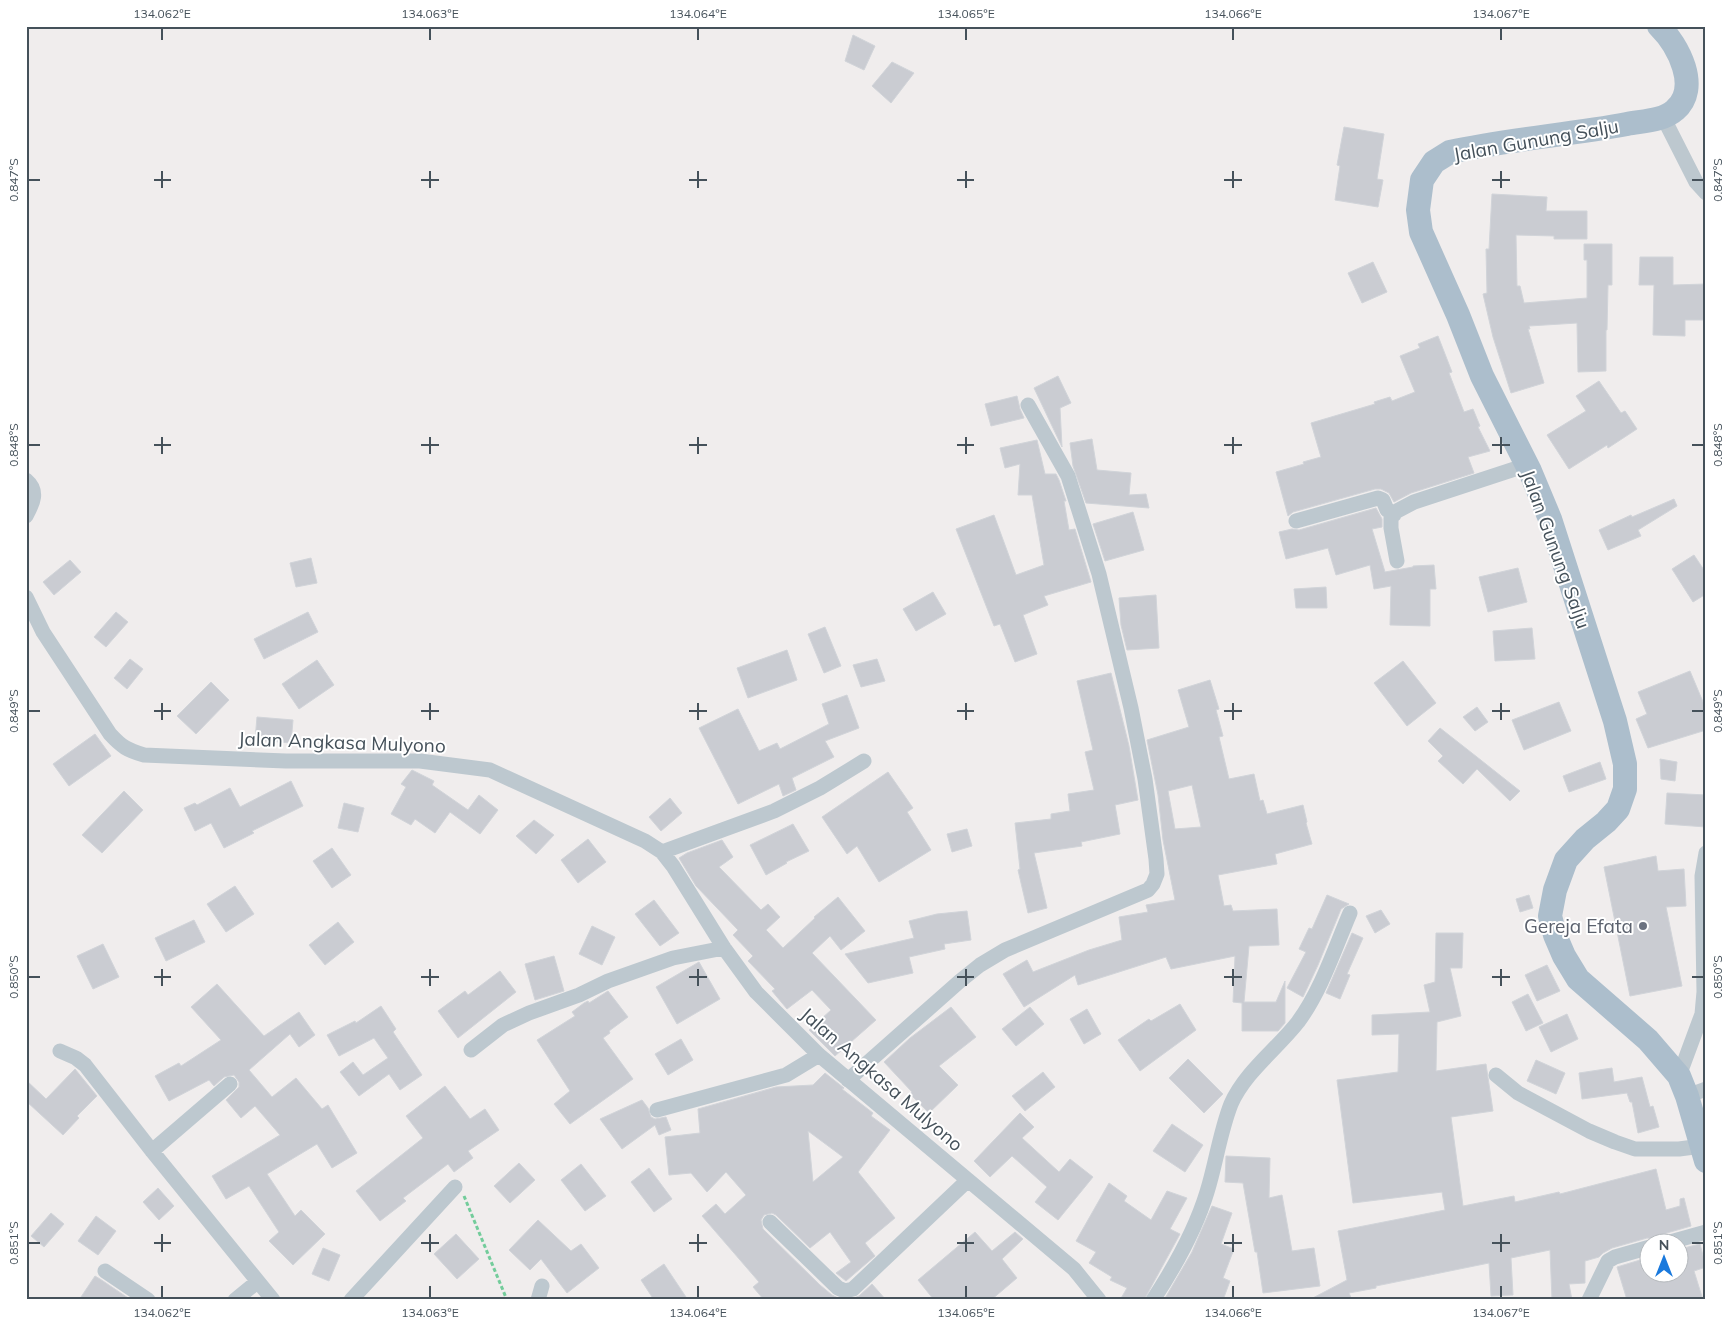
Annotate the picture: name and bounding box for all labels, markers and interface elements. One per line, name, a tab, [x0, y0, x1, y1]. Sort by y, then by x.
text: 134.062°E	[133, 6, 191, 21]
text: 134.063°E	[401, 6, 459, 21]
text: 134.064°E	[669, 6, 727, 21]
text: 134.065°E	[937, 6, 995, 21]
text: 134.066°E	[1204, 6, 1262, 21]
text: 134.067°E	[1472, 6, 1530, 21]
street label: Jalan Gunung Salju	[1451, 114, 1621, 166]
text: 0.847°S	[6, 158, 21, 202]
text: 0.847°S	[1710, 158, 1725, 202]
text: 0.848°S	[6, 423, 21, 467]
text: 0.848°S	[1710, 423, 1725, 467]
street label: Jalan Gunung Salju	[1516, 466, 1596, 632]
text: 0.849°S	[6, 689, 21, 733]
text: 0.849°S	[1710, 689, 1725, 733]
street label: Jalan Angkasa Mulyono	[238, 726, 446, 758]
place label: Gereja Efata	[1524, 914, 1633, 938]
marker: Gereja Efata	[1637, 920, 1649, 932]
text: 0.850°S	[6, 955, 21, 999]
text: 0.850°S	[1710, 955, 1725, 999]
street label: Jalan Angkasa Mulyono	[796, 1002, 968, 1156]
text: 0.851°S	[6, 1221, 21, 1265]
text: 0.851°S	[1710, 1221, 1725, 1265]
north arrow	[1640, 1234, 1690, 1284]
text: N	[1659, 1236, 1669, 1254]
text: 134.062°E	[133, 1305, 191, 1320]
text: 134.063°E	[401, 1305, 459, 1320]
text: 134.064°E	[669, 1305, 727, 1320]
text: 134.065°E	[937, 1305, 995, 1320]
text: 134.066°E	[1204, 1305, 1262, 1320]
text: 134.067°E	[1472, 1305, 1530, 1320]

